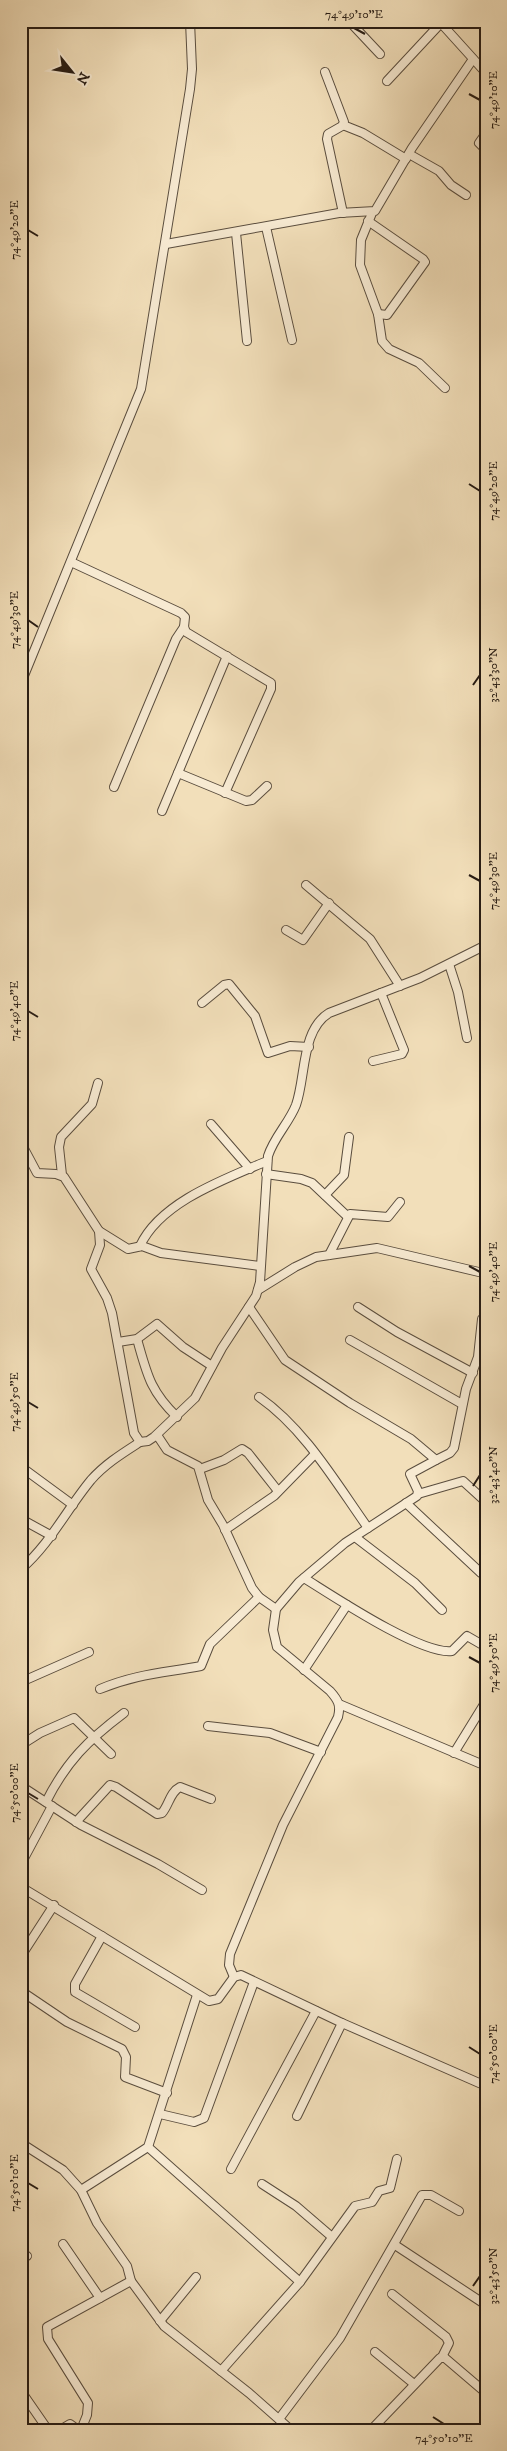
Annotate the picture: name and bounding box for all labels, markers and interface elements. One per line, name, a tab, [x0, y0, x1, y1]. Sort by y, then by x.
text: 74°49'10"E	[325, 7, 384, 22]
north arrow	[48, 48, 98, 98]
text: N	[71, 69, 93, 88]
text: 74°49'10"E	[486, 70, 501, 129]
text: 74°49'20"E	[7, 200, 22, 260]
text: 74°49'20"E	[486, 461, 501, 521]
text: 74°49'30"E	[7, 590, 22, 649]
text: 32°43'30"N	[486, 647, 501, 703]
text: 74°49'30"E	[486, 851, 501, 910]
text: 74°49'40"E	[7, 980, 22, 1041]
text: 74°49'40"E	[486, 1241, 501, 1302]
text: 74°49'50"E	[7, 1372, 22, 1432]
text: 32°43'40"N	[486, 1446, 501, 1504]
text: 74°49'50"E	[486, 1633, 501, 1693]
text: 74°50'00"E	[7, 1763, 22, 1823]
text: 74°50'00"E	[486, 2024, 501, 2084]
text: 74°50'10"E	[7, 2154, 22, 2212]
text: 32°43'50"N	[486, 2247, 501, 2304]
text: 74°50'10"E	[415, 2431, 473, 2446]

